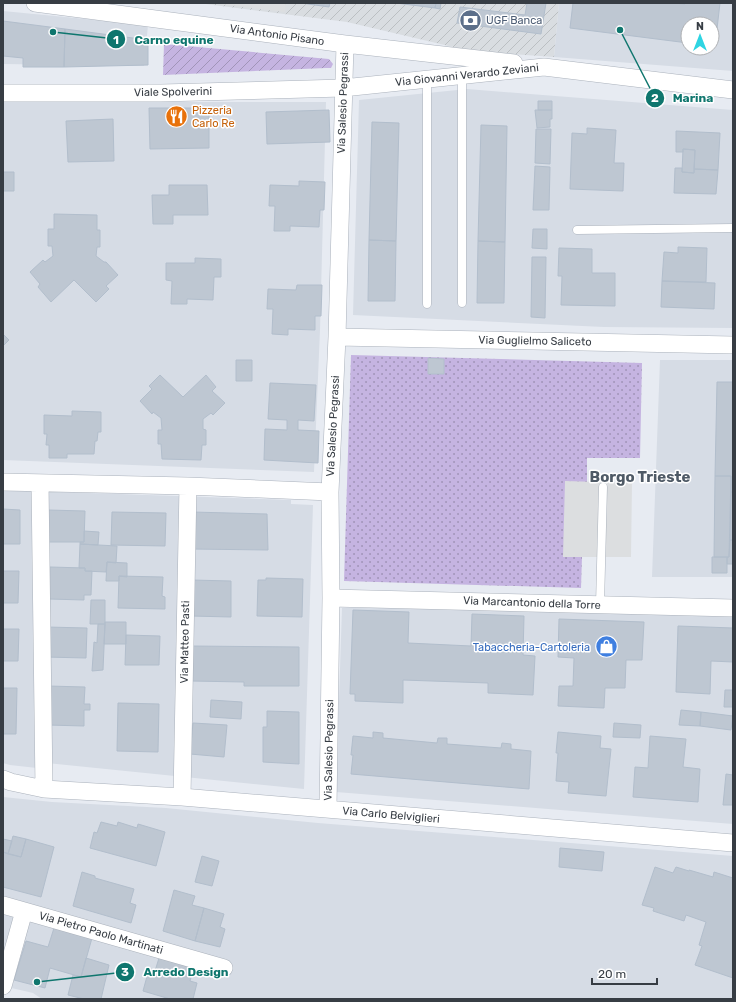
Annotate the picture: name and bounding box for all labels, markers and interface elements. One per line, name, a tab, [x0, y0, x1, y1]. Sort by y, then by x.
bank icon: UGF Banca	[458, 7, 484, 33]
place label: UGF Banca	[486, 14, 542, 27]
north arrow	[680, 16, 720, 56]
text: N	[696, 20, 704, 33]
street label: Via Antonio Pisano	[229, 22, 325, 48]
callout: Carno equine	[106, 27, 222, 51]
text: 1	[113, 33, 119, 47]
text: Carno equine	[134, 33, 214, 47]
street label: Via Salesio Pegrassi	[335, 52, 351, 154]
street label: Via Giovanni Verardo Zeviani	[395, 61, 539, 89]
street label: Viale Spolverini	[134, 85, 212, 99]
callout: Marina	[645, 86, 722, 110]
text: 2	[651, 91, 659, 105]
text: Marina	[673, 91, 713, 105]
restaurant icon: Pizzeria Carlo Re	[164, 103, 190, 129]
place label: Pizzeria Carlo Re	[192, 104, 235, 130]
street label: Via Guglielmo Saliceto	[478, 334, 592, 348]
street label: Via Salesio Pegrassi	[324, 375, 342, 477]
district label: Borgo Trieste	[590, 468, 691, 486]
street label: Via Marcantonio della Torre	[463, 594, 601, 612]
street label: Via Matteo Pasti	[178, 601, 192, 683]
shop icon: Tabaccheria-Cartoleria	[593, 634, 619, 660]
place label: Tabaccheria-Cartoleria	[473, 641, 590, 654]
street label: Via Salesio Pegrassi	[322, 699, 336, 801]
street label: Via Carlo Belviglieri	[342, 804, 440, 826]
street label: Via Pietro Paolo Martinati	[37, 909, 165, 957]
callout: Arredo Design	[115, 960, 237, 984]
scale bar	[592, 960, 657, 986]
text: 3	[121, 965, 129, 979]
text: Arredo Design	[143, 965, 229, 979]
text: 20 m	[598, 967, 626, 981]

